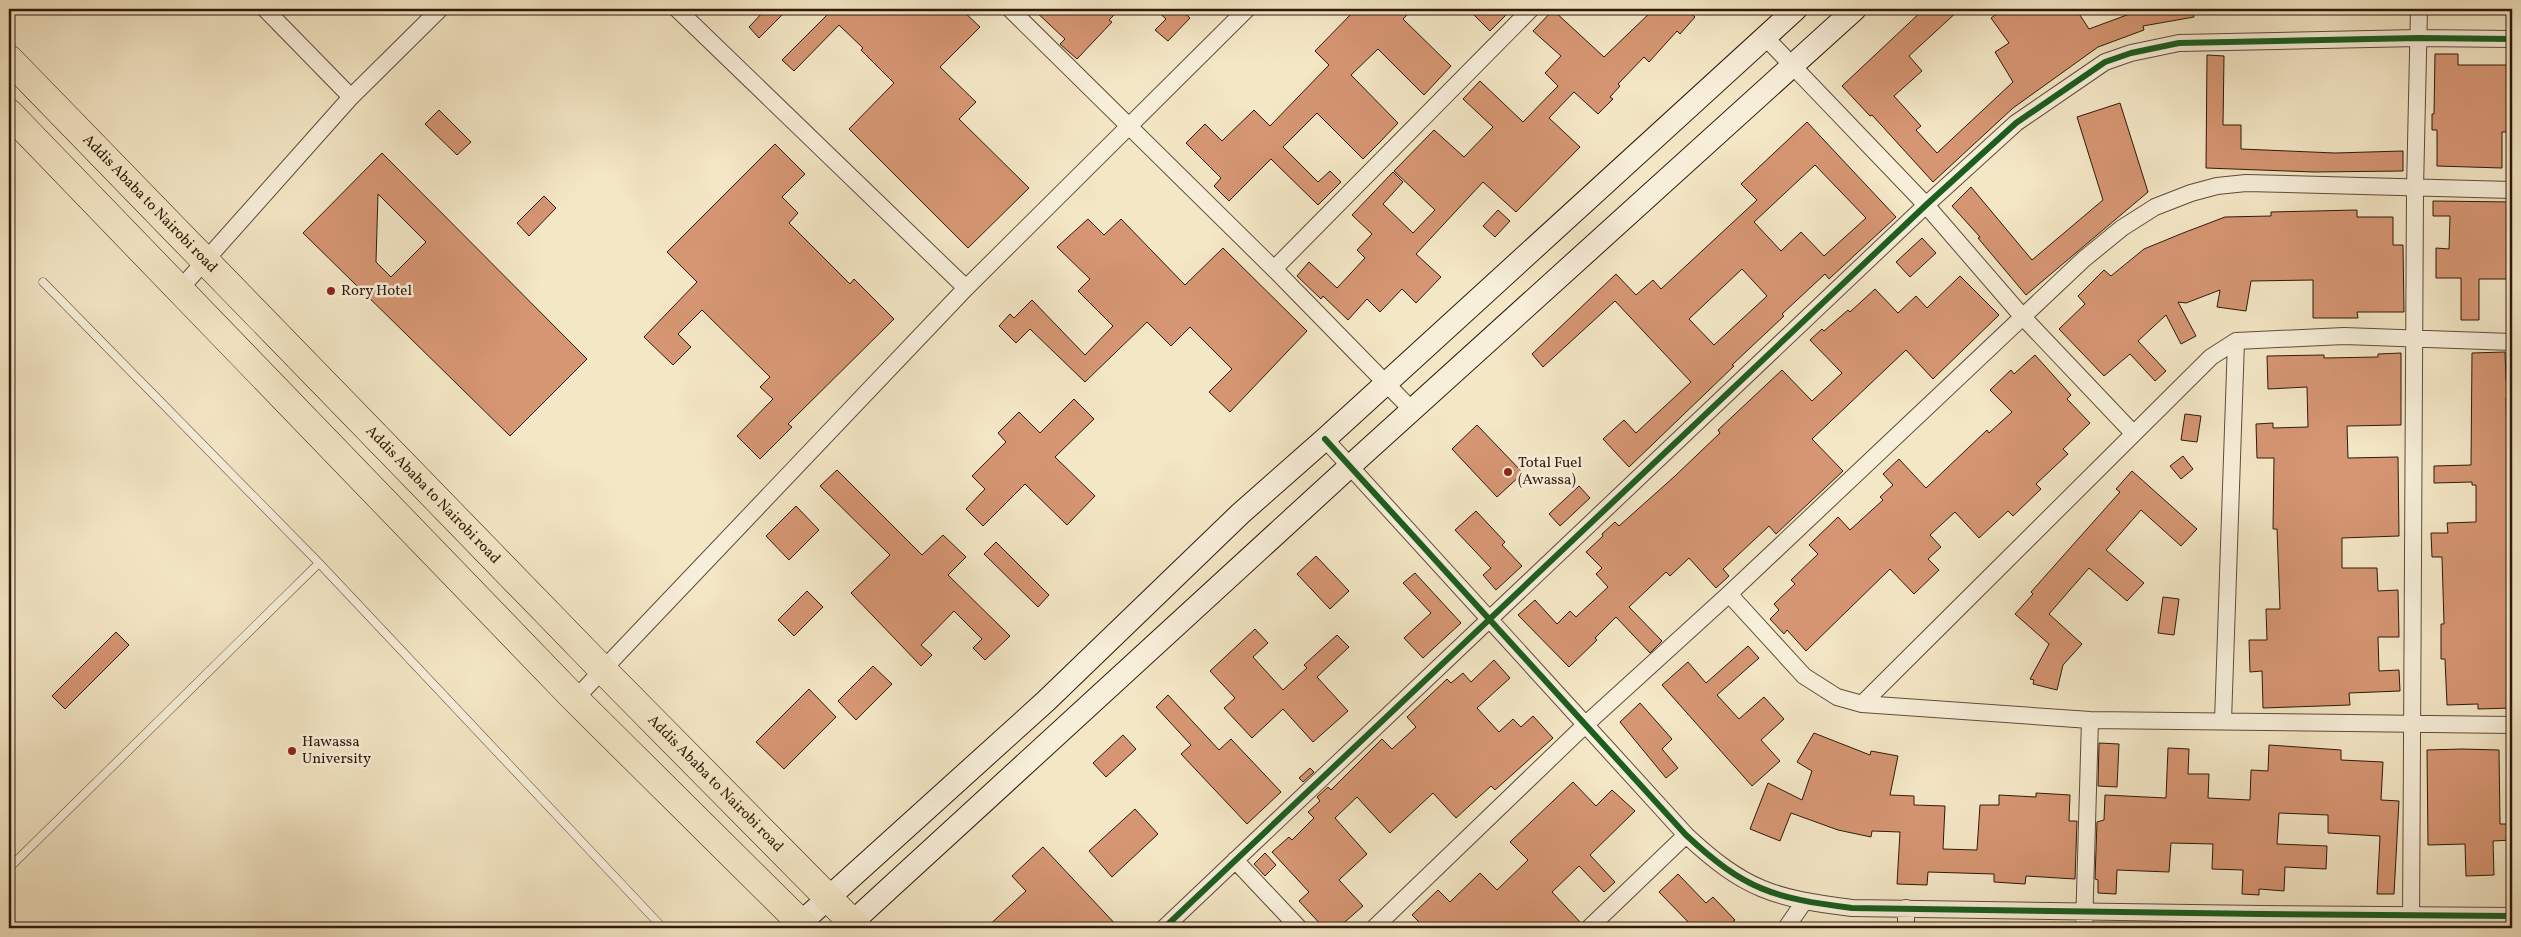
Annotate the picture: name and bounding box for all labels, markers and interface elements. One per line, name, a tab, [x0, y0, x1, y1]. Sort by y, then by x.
street label: Addis Ababa to Nairobi road	[78, 130, 222, 278]
place label: Rory Hotel	[341, 281, 412, 302]
marker: Rory Hotel	[325, 285, 337, 297]
street label: Addis Ababa to Nairobi road	[361, 421, 505, 569]
place label: Total Fuel (Awassa)	[1518, 453, 1582, 491]
marker: Total Fuel (Awassa)	[1502, 466, 1514, 478]
street label: Addis Ababa to Nairobi road	[643, 710, 788, 857]
place label: Hawassa University	[302, 732, 371, 770]
marker: Hawassa University	[286, 745, 298, 757]

